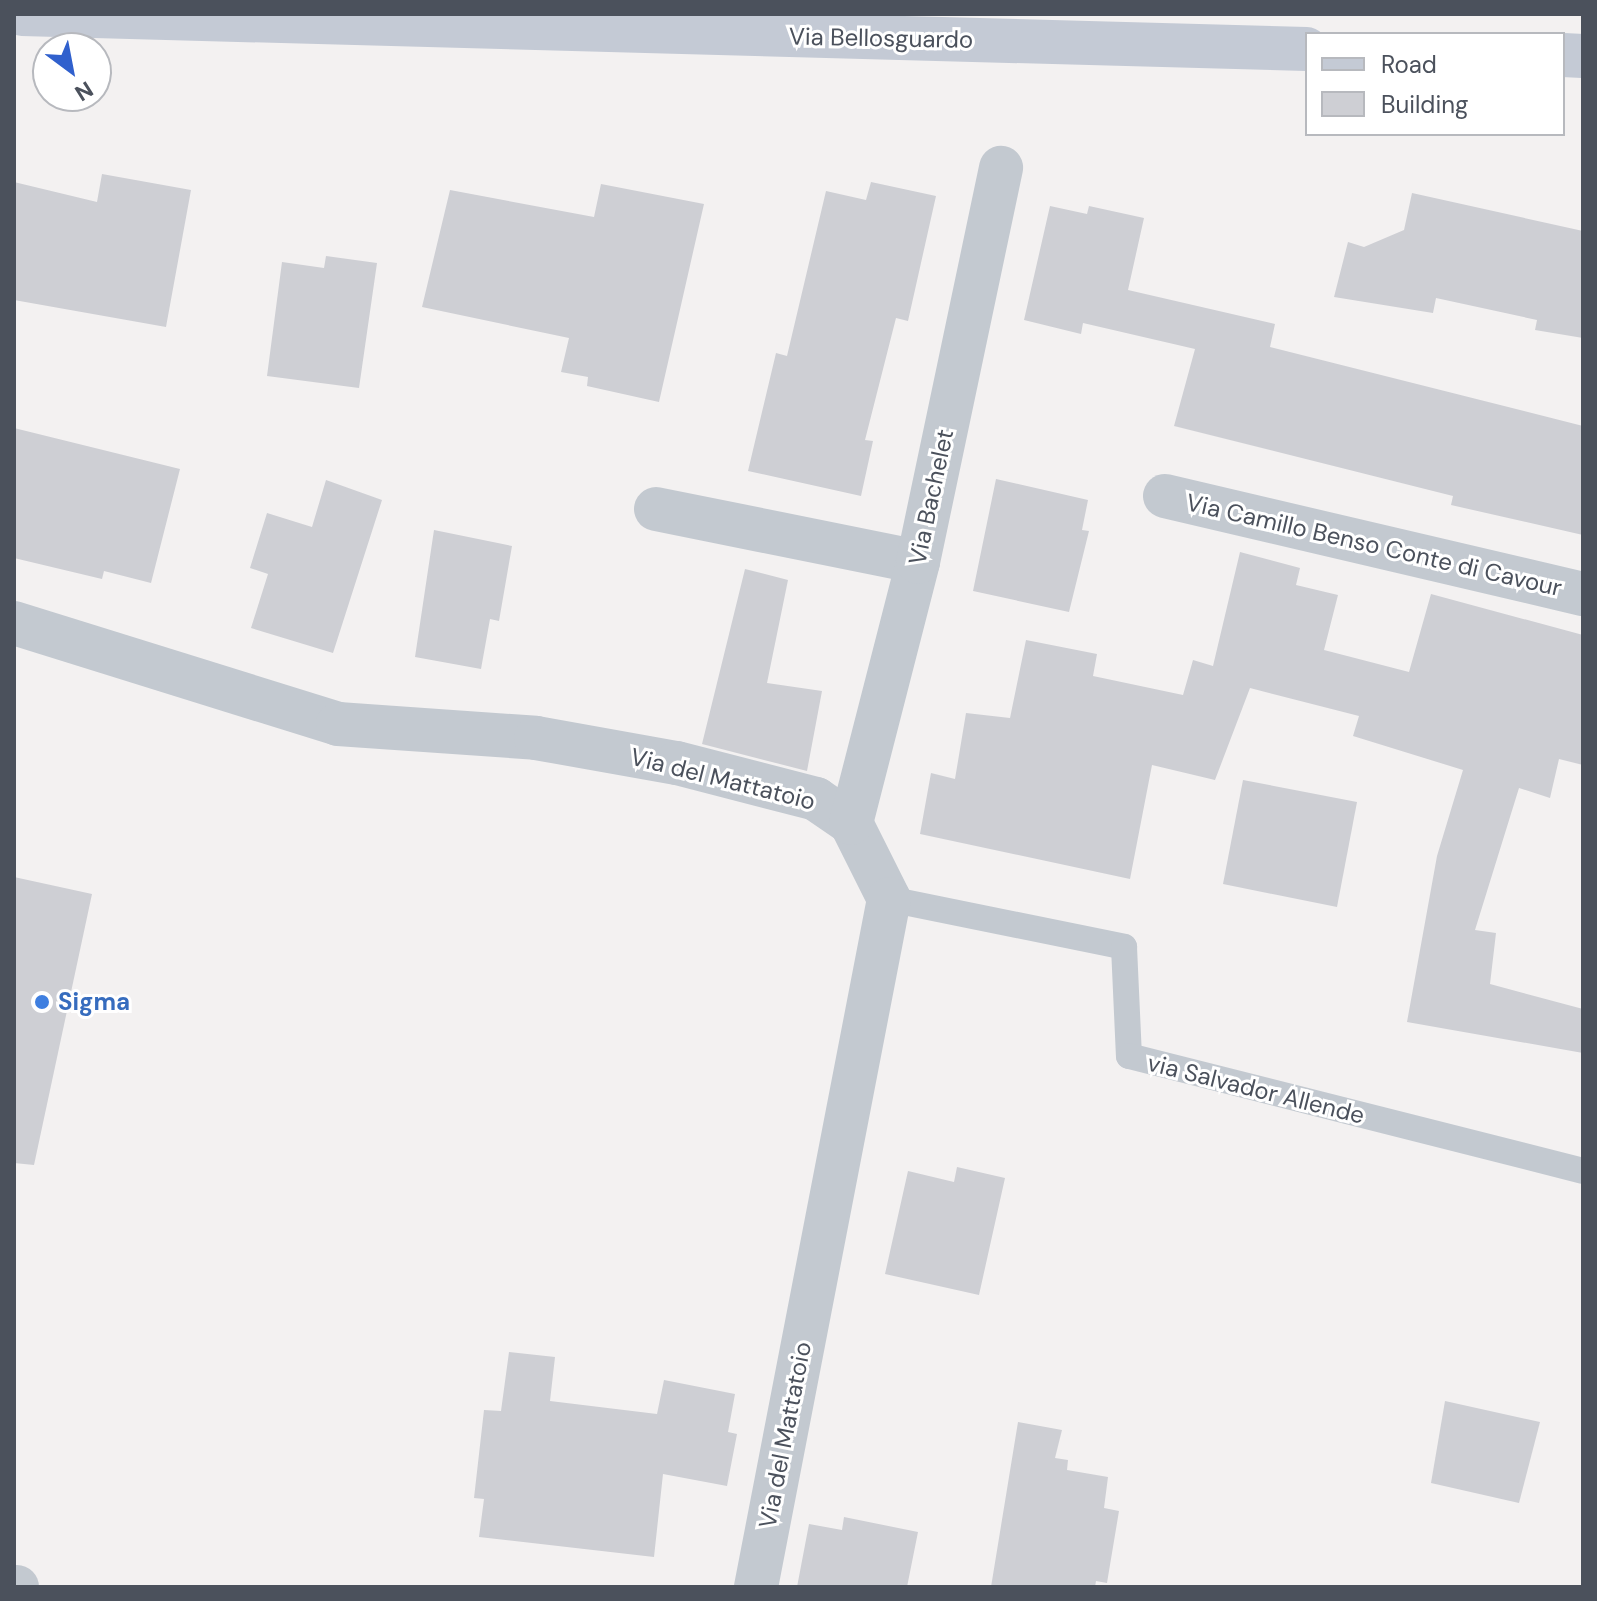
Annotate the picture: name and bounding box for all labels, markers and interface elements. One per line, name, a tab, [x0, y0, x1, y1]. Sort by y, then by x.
street label: Via Bellosguardo	[789, 22, 973, 54]
north arrow	[32, 32, 112, 112]
legend	[1305, 32, 1565, 136]
text: Road	[1381, 49, 1437, 80]
text: N	[69, 75, 98, 108]
text: Building	[1381, 89, 1468, 120]
street label: Via Bachelet	[903, 427, 959, 567]
street label: Via Camillo Benso Conte di Cavour	[1183, 488, 1565, 602]
street label: Via del Mattatoio	[628, 742, 818, 816]
place label: Sigma	[58, 988, 130, 1016]
marker: Sigma	[33, 993, 51, 1011]
street label: via Salvador Allende	[1145, 1048, 1367, 1130]
street label: Via del Mattatoio	[753, 1339, 817, 1531]

